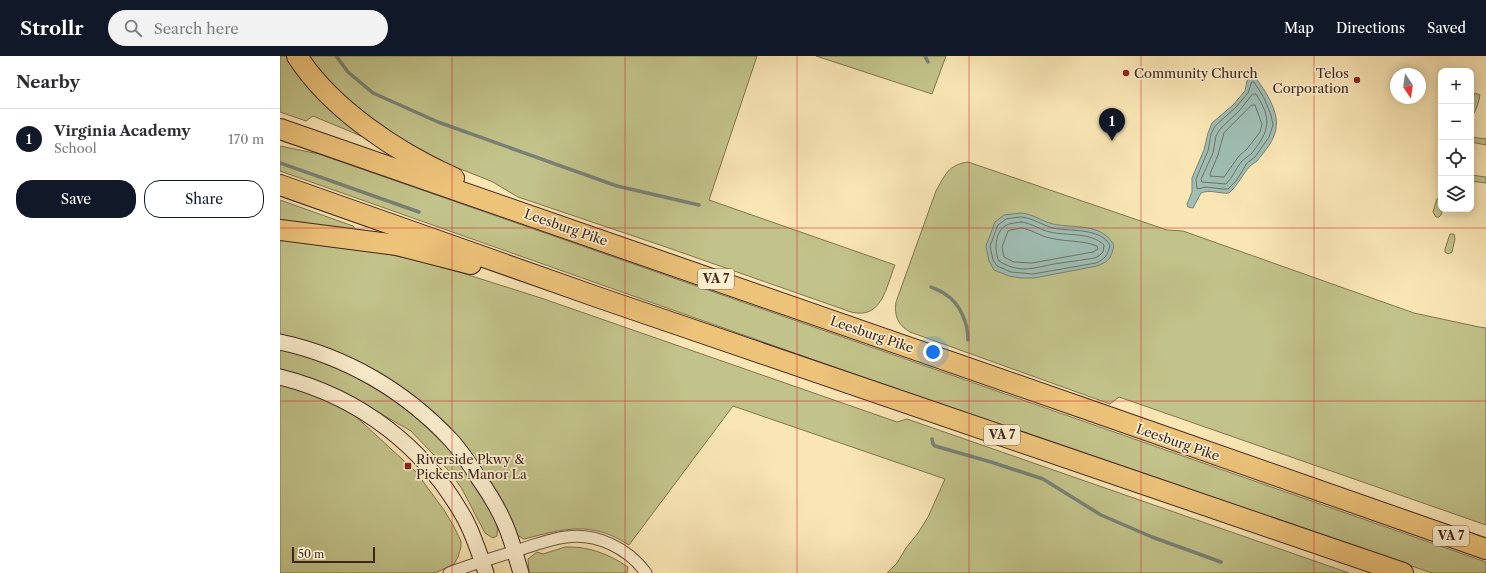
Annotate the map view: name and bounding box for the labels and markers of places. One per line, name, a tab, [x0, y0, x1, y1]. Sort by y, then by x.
place label: Community Church	[1134, 65, 1258, 81]
place label: Telos Corporation	[1273, 65, 1349, 96]
marker: Community Church	[1121, 68, 1131, 78]
marker: Telos Corporation	[1352, 75, 1362, 85]
pin: 1	[1099, 108, 1125, 141]
place label: Riverside Pkwy & Pickens Manor La	[416, 451, 527, 482]
marker: Riverside Pkwy & Pickens Manor La	[403, 461, 413, 471]

